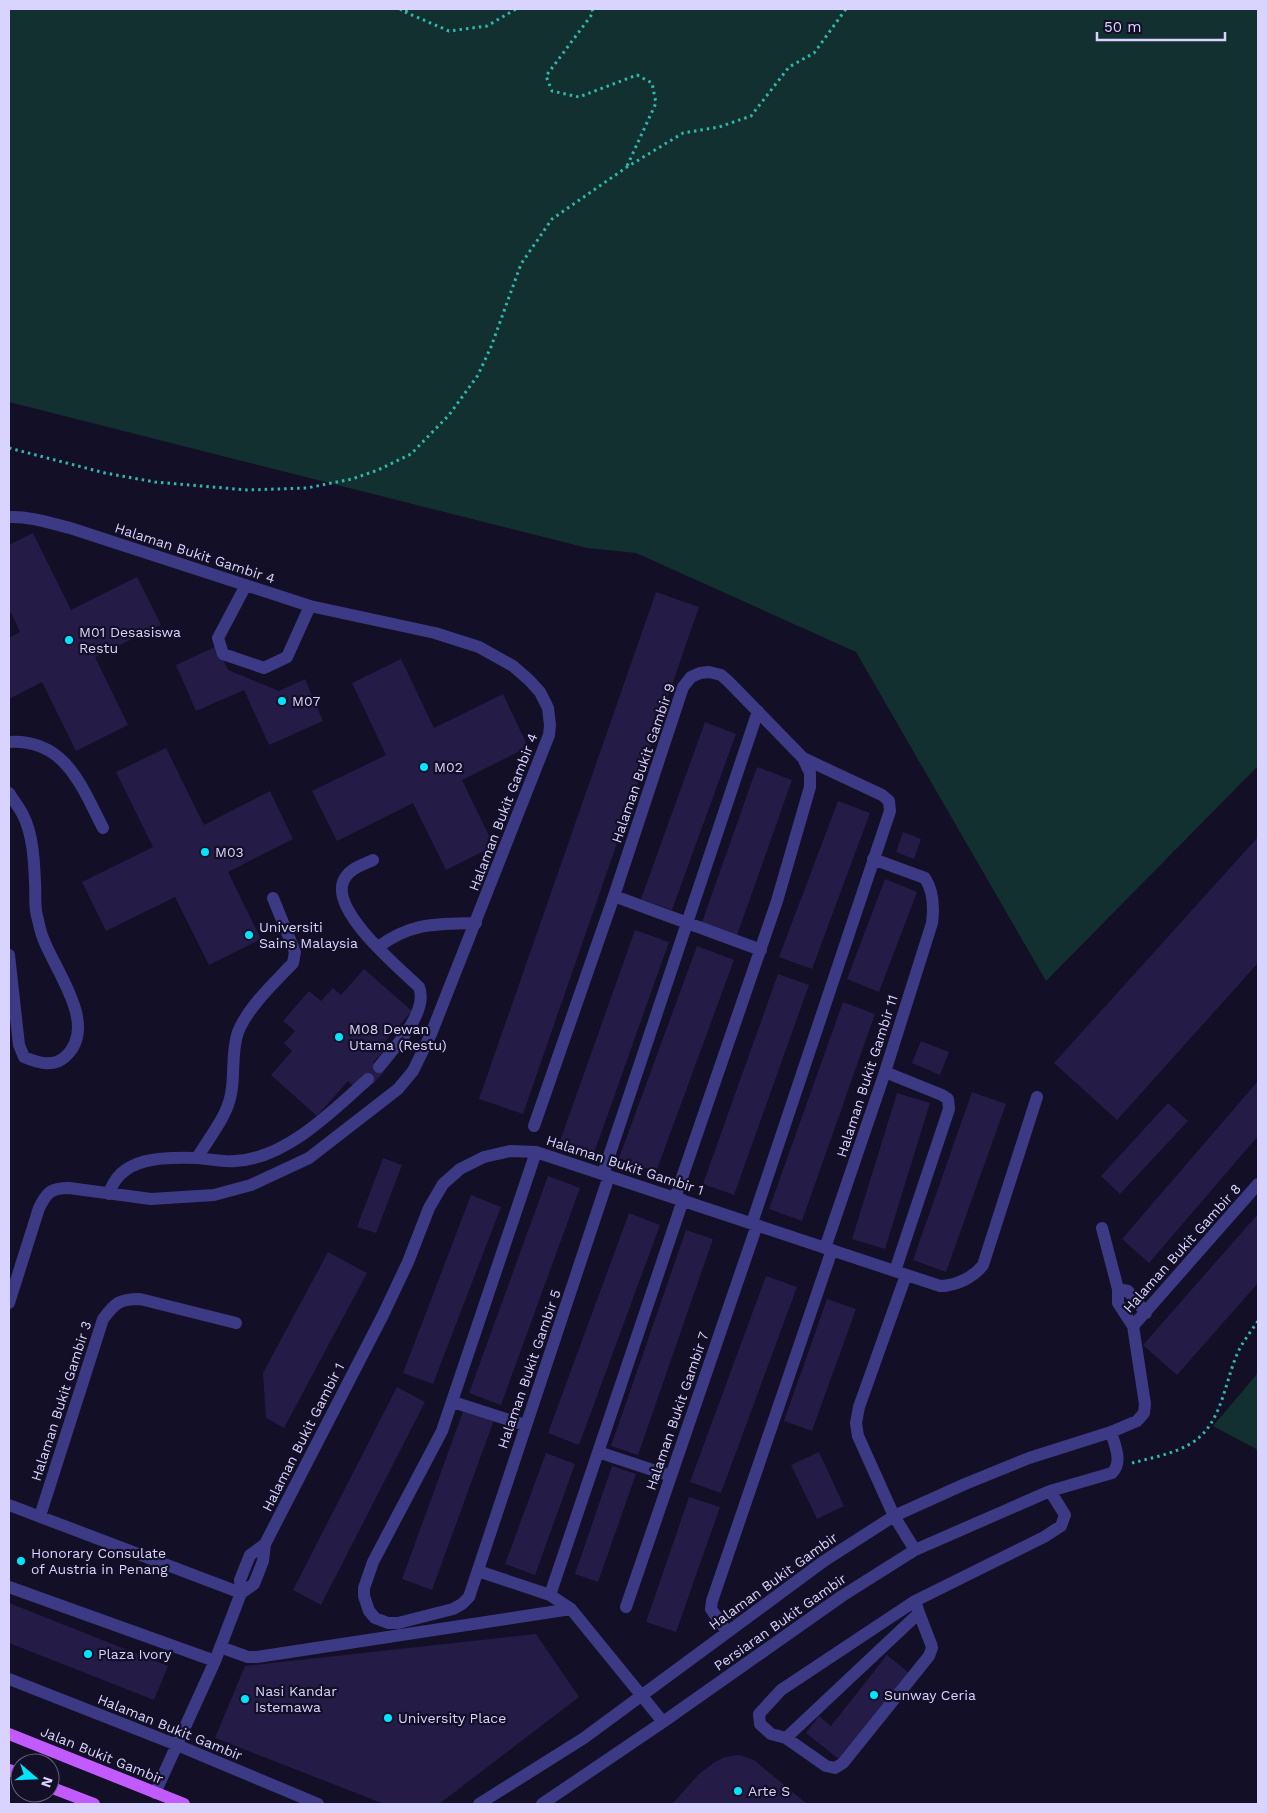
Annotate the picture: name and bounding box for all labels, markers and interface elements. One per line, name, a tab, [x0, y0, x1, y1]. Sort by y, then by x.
scale bar	[1097, 10, 1224, 42]
text: 50 m	[1104, 18, 1141, 36]
street label: Halaman Bukit Gambir 4	[113, 519, 277, 587]
place label: M01 Desasiswa Restu	[79, 624, 181, 656]
marker: M01 Desasiswa Restu	[63, 634, 75, 646]
street label: Halaman Bukit Gambir 9	[608, 681, 678, 845]
place label: M07	[292, 693, 320, 709]
marker: M07	[276, 695, 288, 707]
street label: Halaman Bukit Gambir 4	[465, 731, 541, 893]
place label: M02	[434, 759, 463, 775]
marker: M02	[418, 761, 430, 773]
place label: M03	[215, 844, 244, 860]
marker: M03	[199, 846, 211, 858]
place label: Universiti Sains Malaysia	[259, 919, 358, 951]
marker: Universiti Sains Malaysia	[243, 929, 255, 941]
street label: Halaman Bukit Gambir 11	[833, 993, 901, 1159]
place label: M08 Dewan Utama (Restu)	[349, 1021, 447, 1053]
marker: M08 Dewan Utama (Restu)	[333, 1031, 345, 1043]
street label: Halaman Bukit Gambir 1	[544, 1132, 706, 1198]
street label: Halaman Bukit Gambir 8	[1120, 1180, 1244, 1316]
street label: Halaman Bukit Gambir 5	[494, 1287, 564, 1451]
street label: Halaman Bukit Gambir 3	[28, 1319, 94, 1483]
street label: Halaman Bukit Gambir 7	[642, 1330, 712, 1492]
street label: Halaman Bukit Gambir 1	[259, 1360, 347, 1514]
street label: Halaman Bukit Gambir	[706, 1529, 841, 1633]
place label: Honorary Consulate of Austria in Penang	[31, 1545, 168, 1577]
marker: Honorary Consulate of Austria in Penang	[15, 1555, 27, 1567]
street label: Persiaran Bukit Gambir	[711, 1570, 849, 1674]
place label: Plaza Ivory	[98, 1646, 172, 1662]
marker: Plaza Ivory	[82, 1648, 94, 1660]
place label: Nasi Kandar Istemawa	[255, 1683, 337, 1715]
place label: Sunway Ceria	[884, 1687, 976, 1703]
marker: Sunway Ceria	[868, 1689, 880, 1701]
street label: Halaman Bukit Gambir	[95, 1691, 245, 1764]
marker: Nasi Kandar Istemawa	[239, 1693, 251, 1705]
place label: University Place	[398, 1710, 506, 1726]
marker: University Place	[382, 1712, 394, 1724]
street label: Jalan Bukit Gambir	[38, 1723, 166, 1787]
north arrow	[10, 1753, 60, 1803]
text: N	[38, 1775, 57, 1790]
place label: Arte S	[748, 1783, 790, 1799]
marker: Arte S	[732, 1785, 744, 1797]

